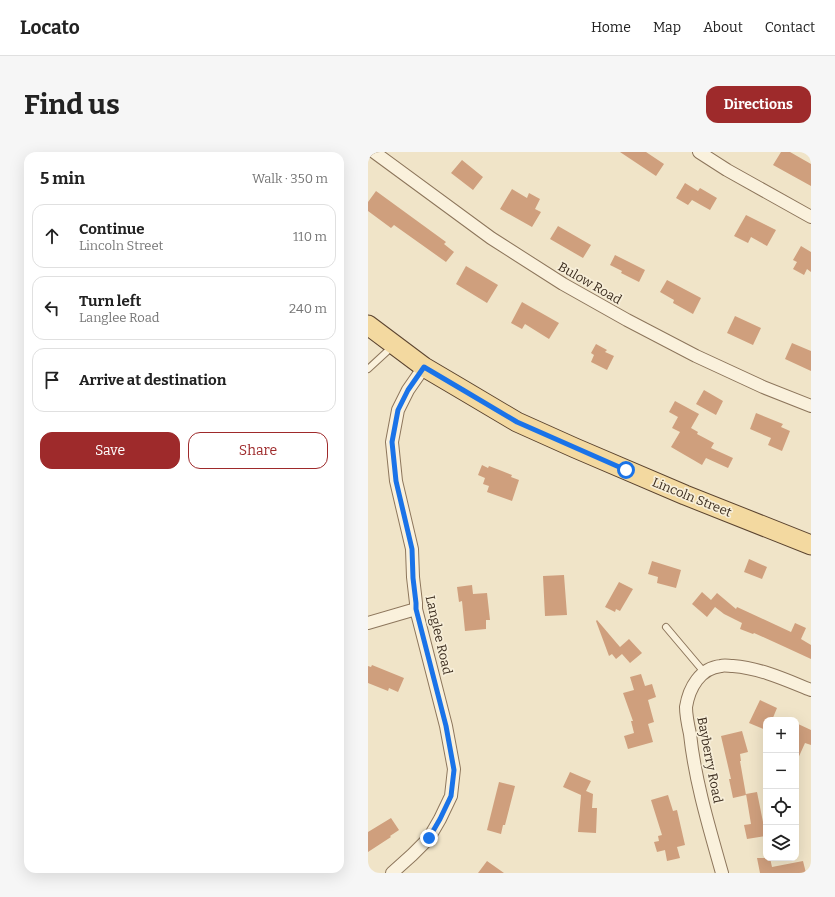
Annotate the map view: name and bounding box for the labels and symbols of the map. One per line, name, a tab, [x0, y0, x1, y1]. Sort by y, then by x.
street label: Bulow Road	[556, 259, 625, 307]
route start	[617, 461, 635, 479]
street label: Lincoln Street	[650, 474, 734, 520]
street label: Langlee Road	[423, 594, 455, 676]
street label: Bayberry Road	[694, 716, 726, 805]
route end	[420, 829, 438, 847]

